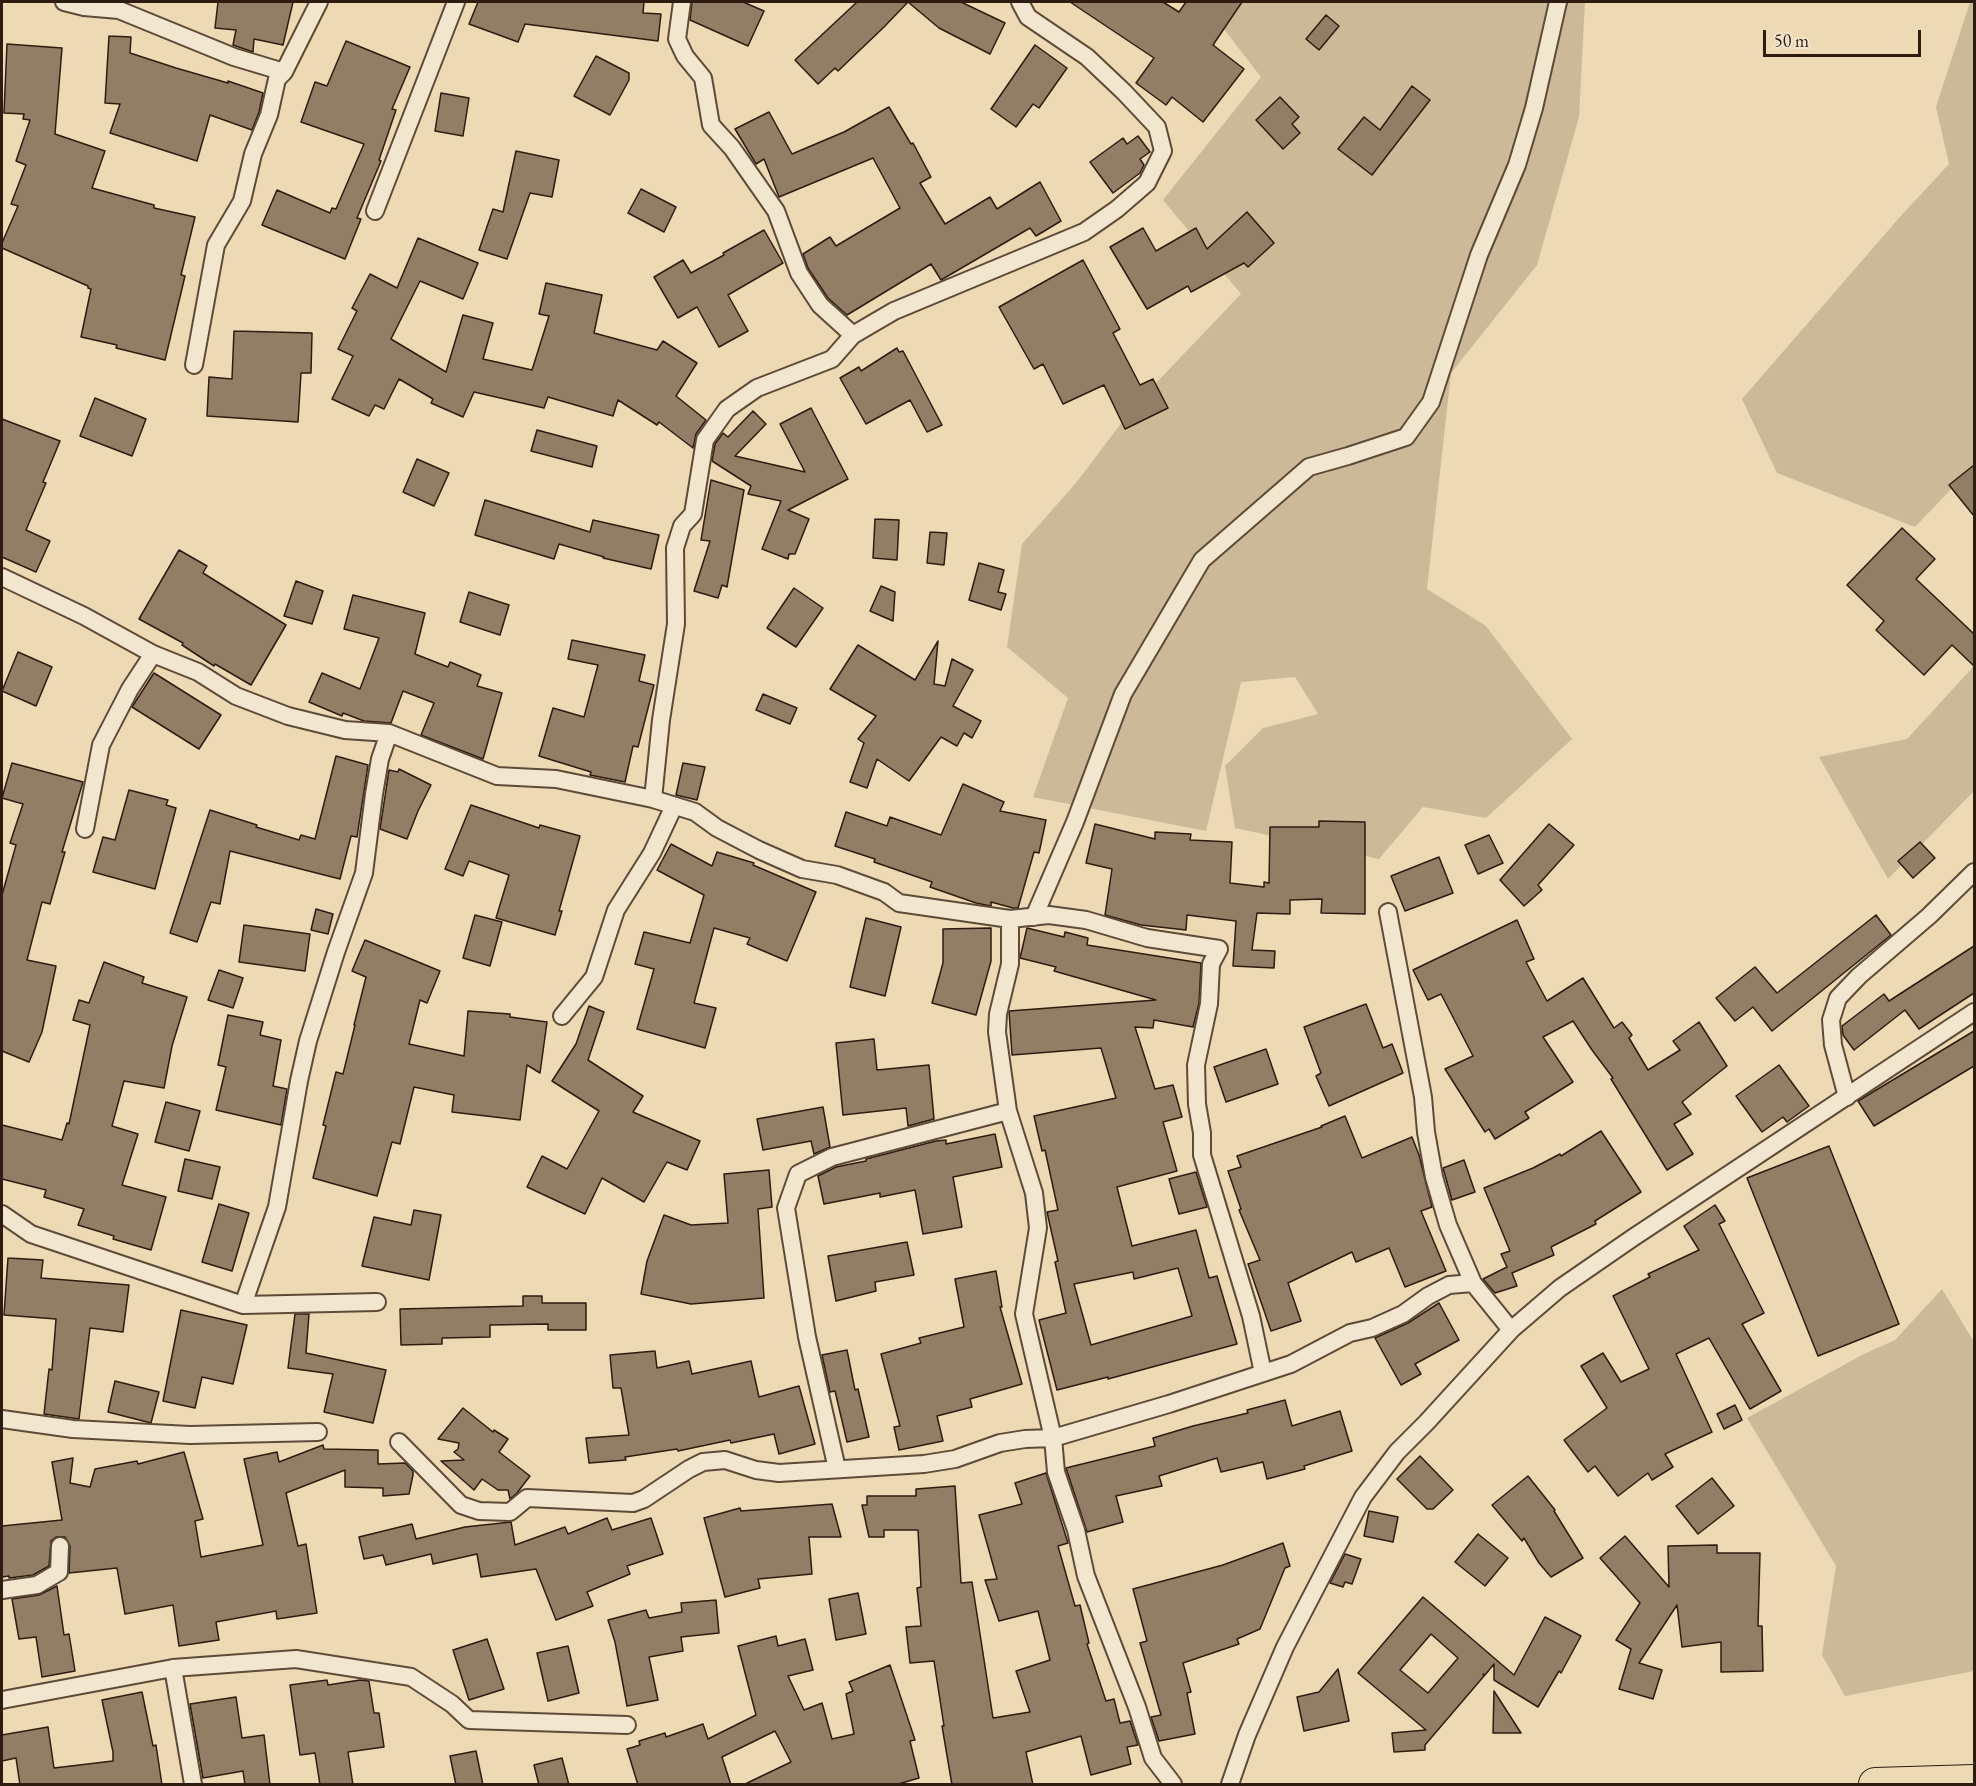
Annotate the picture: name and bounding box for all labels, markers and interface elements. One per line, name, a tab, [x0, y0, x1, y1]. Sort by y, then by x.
scale bar	[1766, 18, 1924, 56]
text: 50 m	[1774, 29, 1809, 52]

